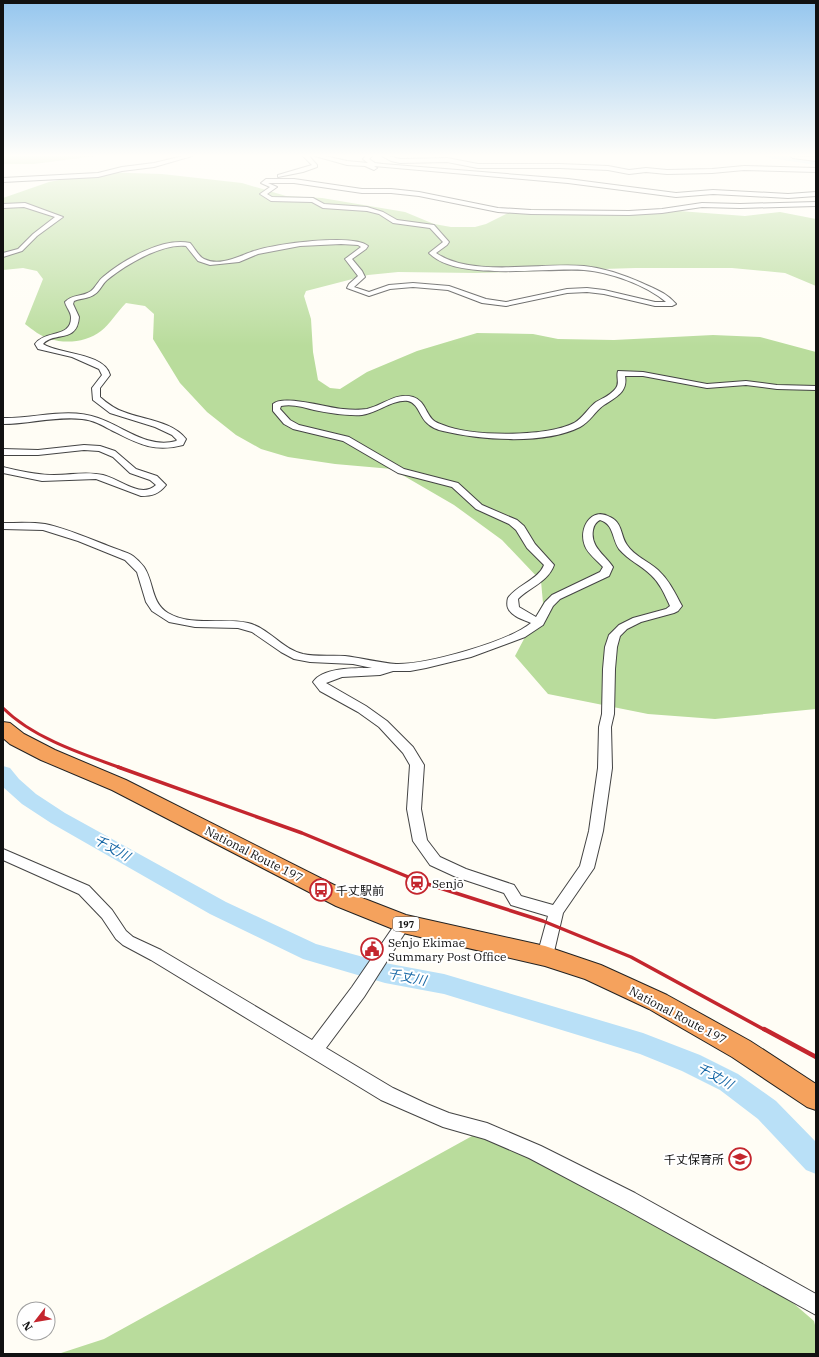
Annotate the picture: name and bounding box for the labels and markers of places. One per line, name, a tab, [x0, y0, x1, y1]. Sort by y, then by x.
station icon: Senjō	[404, 870, 430, 896]
place label: Senjō	[432, 876, 464, 891]
bus stop icon: 千丈駅前	[308, 877, 334, 903]
place label: 千丈駅前	[336, 883, 384, 898]
place label: Senjo Ekimae Summary Post Office	[388, 935, 506, 964]
public building icon: Senjo Ekimae Summary Post Office	[359, 936, 385, 962]
school or university icon: 千丈保育所	[727, 1146, 753, 1172]
place label: 千丈保育所	[664, 1152, 724, 1167]

